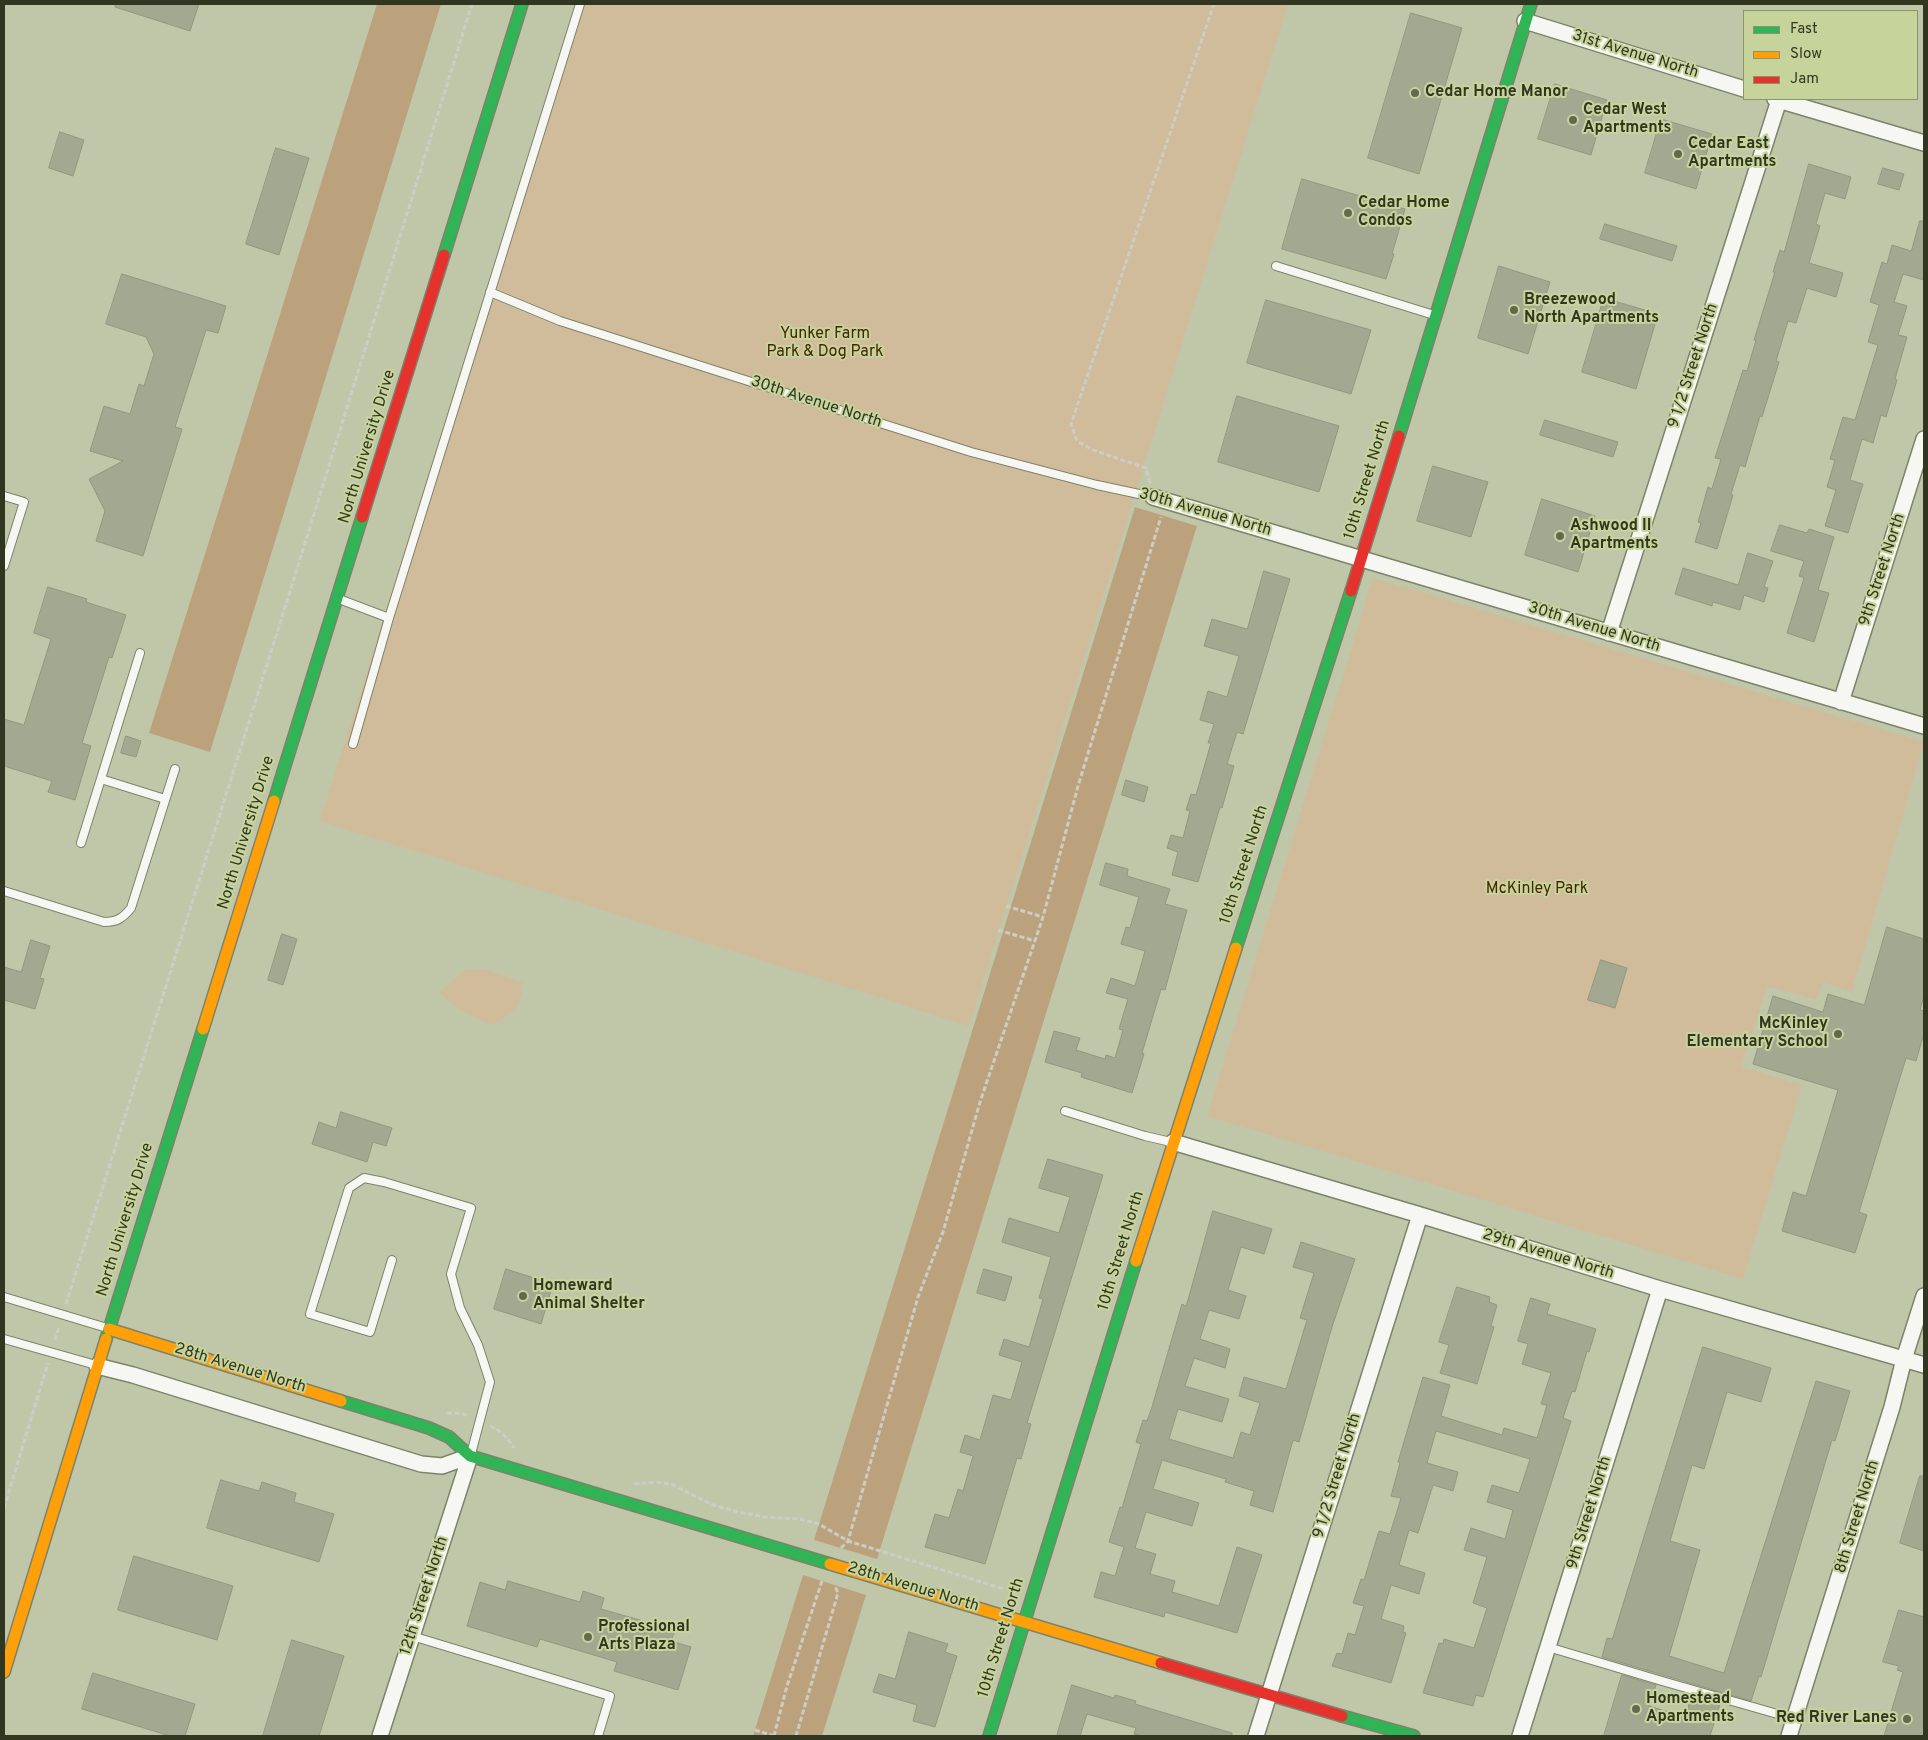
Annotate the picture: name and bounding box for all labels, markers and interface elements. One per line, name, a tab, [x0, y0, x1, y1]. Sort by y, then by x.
legend	[1743, 10, 1918, 100]
text: Fast	[1790, 20, 1818, 39]
street label: 31st Avenue North	[1570, 27, 1700, 83]
text: Slow	[1790, 45, 1822, 64]
text: Jam	[1790, 70, 1819, 89]
place label: Cedar Home Manor	[1425, 83, 1568, 103]
marker: Cedar Home Manor	[1409, 87, 1421, 99]
place label: Cedar West Apartments	[1583, 101, 1671, 139]
marker: Cedar West Apartments	[1567, 114, 1579, 126]
place label: Cedar East Apartments	[1688, 135, 1776, 173]
marker: Cedar East Apartments	[1672, 148, 1684, 160]
place label: Cedar Home Condos	[1358, 194, 1450, 232]
marker: Cedar Home Condos	[1342, 207, 1354, 219]
place label: Breezewood North Apartments	[1524, 291, 1659, 329]
street label: 9 1/2 Street North	[1665, 301, 1723, 431]
marker: Breezewood North Apartments	[1508, 304, 1520, 316]
park label: Yunker Farm Park & Dog Park	[766, 325, 884, 363]
street label: North University Drive	[335, 368, 401, 526]
street label: 30th Avenue North	[748, 373, 884, 433]
street label: 10th Street North	[1341, 418, 1395, 542]
street label: 30th Avenue North	[1137, 485, 1273, 541]
street label: 9th Street North	[1856, 511, 1910, 629]
place label: Ashwood II Apartments	[1570, 517, 1658, 555]
marker: Ashwood II Apartments	[1554, 530, 1566, 542]
street label: 30th Avenue North	[1526, 599, 1662, 657]
street label: North University Drive	[214, 754, 280, 912]
street label: 10th Street North	[1217, 803, 1273, 927]
park label: McKinley Park	[1486, 880, 1588, 900]
place label: McKinley Elementary School	[1686, 1015, 1828, 1053]
marker: McKinley Elementary School	[1832, 1028, 1844, 1040]
street label: North University Drive	[93, 1141, 159, 1299]
street label: 10th Street North	[1095, 1189, 1149, 1313]
street label: 29th Avenue North	[1480, 1226, 1616, 1284]
place label: Homeward Animal Shelter	[533, 1277, 645, 1315]
marker: Homeward Animal Shelter	[517, 1290, 529, 1302]
street label: 28th Avenue North	[172, 1340, 308, 1398]
street label: 9 1/2 Street North	[1310, 1411, 1366, 1541]
street label: 9th Street North	[1564, 1454, 1616, 1572]
street label: 8th Street North	[1832, 1458, 1884, 1576]
street label: 12th Street North	[397, 1534, 453, 1658]
street label: 28th Avenue North	[845, 1559, 981, 1617]
street label: 10th Street North	[975, 1576, 1029, 1700]
place label: Professional Arts Plaza	[598, 1618, 690, 1656]
marker: Professional Arts Plaza	[582, 1631, 594, 1643]
place label: Homestead Apartments	[1646, 1690, 1734, 1728]
marker: Homestead Apartments	[1630, 1703, 1642, 1715]
place label: Red River Lanes	[1776, 1709, 1897, 1729]
marker: Red River Lanes	[1901, 1713, 1913, 1725]

